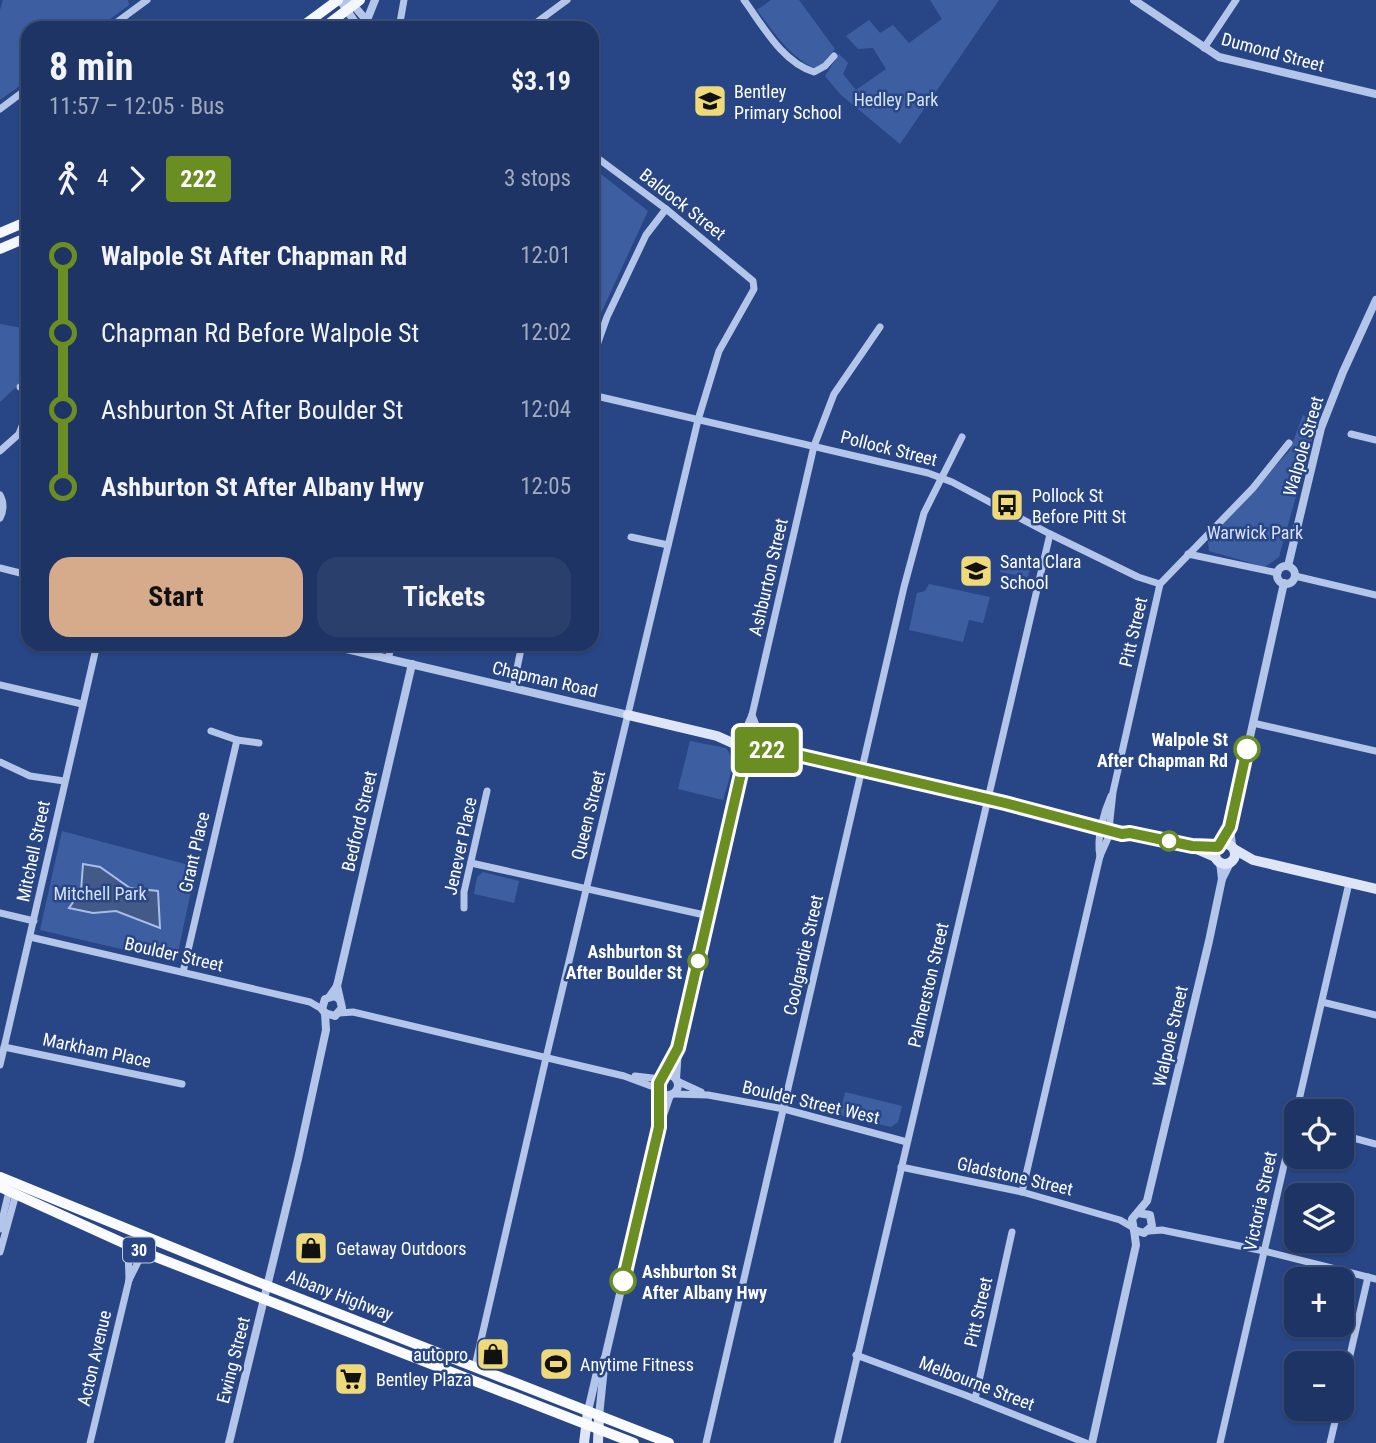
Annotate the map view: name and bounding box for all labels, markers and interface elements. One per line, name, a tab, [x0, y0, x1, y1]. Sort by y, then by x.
street label: Dumond Street	[1219, 28, 1327, 76]
text: 8 min	[49, 45, 133, 89]
text: $3.19	[511, 66, 571, 96]
place label: Bentley Primary School	[734, 81, 842, 123]
school or university icon: Bentley Primary School	[691, 82, 729, 120]
park label: Hedley Park	[854, 89, 938, 110]
text: 11:57 – 12:05 · Bus	[49, 93, 225, 120]
icon: walk	[49, 160, 87, 198]
icon: forward	[118, 160, 156, 198]
street label: Baldock Street	[636, 164, 730, 244]
text: 4	[97, 165, 108, 192]
text: 222	[180, 165, 217, 193]
text: 3 stops	[504, 165, 571, 192]
text: Walpole St After Chapman Rd	[101, 241, 407, 271]
text: 12:01	[520, 242, 571, 269]
text: Chapman Rd Before Walpole St	[101, 318, 419, 348]
text: 12:02	[520, 319, 571, 346]
street label: Walpole Street	[1279, 394, 1327, 498]
text: Ashburton St After Boulder St	[101, 395, 403, 425]
text: 12:04	[520, 396, 571, 423]
street label: Pollock Street	[838, 426, 940, 470]
text: Ashburton St After Albany Hwy	[101, 472, 424, 502]
text: 12:05	[520, 473, 571, 500]
place label: Pollock St Before Pitt St	[1032, 485, 1126, 527]
bus stop icon: Pollock St Before Pitt St	[988, 486, 1026, 524]
street label: Ashburton Street	[744, 516, 792, 638]
park label: Warwick Park	[1207, 522, 1303, 543]
place label: Santa Clara School	[1000, 551, 1081, 593]
school or university icon: Santa Clara School	[957, 552, 995, 590]
button: Start	[49, 557, 303, 637]
button: Tickets	[317, 557, 571, 637]
street label: Pitt Street	[1115, 595, 1151, 669]
street label: Chapman Road	[490, 657, 600, 701]
line badge: 222	[727, 727, 807, 773]
place label: Walpole St After Chapman Rd	[1097, 729, 1228, 771]
text: 222	[749, 736, 785, 764]
marker: Walpole St After Chapman Rd	[1234, 736, 1260, 762]
street label: Queen Street	[567, 768, 609, 862]
street label: Bedford Street	[337, 769, 381, 873]
street label: Jenever Place	[439, 795, 481, 897]
street label: Mitchell Street	[12, 798, 54, 904]
street label: Grant Place	[175, 810, 213, 894]
unlabelled marker	[1159, 831, 1179, 851]
park label: Mitchell Park	[54, 883, 147, 904]
street label: Coolgardie Street	[779, 893, 827, 1017]
street label: Palmerston Street	[903, 921, 953, 1049]
street label: Boulder Street	[123, 932, 225, 976]
place label: Ashburton St After Boulder St	[566, 941, 682, 983]
marker: Ashburton St After Boulder St	[688, 951, 708, 971]
street label: Walpole Street	[1148, 983, 1192, 1089]
street label: Markham Place	[41, 1028, 153, 1072]
street label: Boulder Street West	[740, 1076, 882, 1128]
map controls	[1284, 1099, 1354, 1421]
button: locate	[1284, 1099, 1354, 1169]
street label: Victoria Street	[1239, 1149, 1281, 1253]
street label: Gladstone Street	[955, 1152, 1075, 1200]
button: layers	[1284, 1183, 1354, 1253]
shop icon: Getaway Outdoors	[292, 1229, 330, 1267]
road number: 30	[123, 1238, 155, 1262]
place label: Getaway Outdoors	[336, 1238, 466, 1259]
place label: Ashburton St After Albany Hwy	[642, 1261, 767, 1303]
street label: Albany Highway	[284, 1265, 397, 1325]
button: +	[1284, 1267, 1354, 1337]
marker: Ashburton St After Albany Hwy	[610, 1268, 636, 1294]
street label: Pitt Street	[960, 1275, 996, 1349]
street label: Acton Avenue	[73, 1308, 115, 1408]
street label: Ewing Street	[212, 1315, 254, 1405]
shop icon: autopro	[474, 1335, 512, 1373]
place label: autopro	[413, 1344, 468, 1365]
sports icon: Anytime Fitness	[537, 1345, 575, 1383]
street label: Melbourne Street	[916, 1351, 1038, 1415]
button: −	[1284, 1351, 1354, 1421]
place label: Anytime Fitness	[580, 1354, 694, 1375]
supermarket icon: Bentley Plaza	[332, 1360, 370, 1398]
place label: Bentley Plaza	[376, 1369, 472, 1390]

